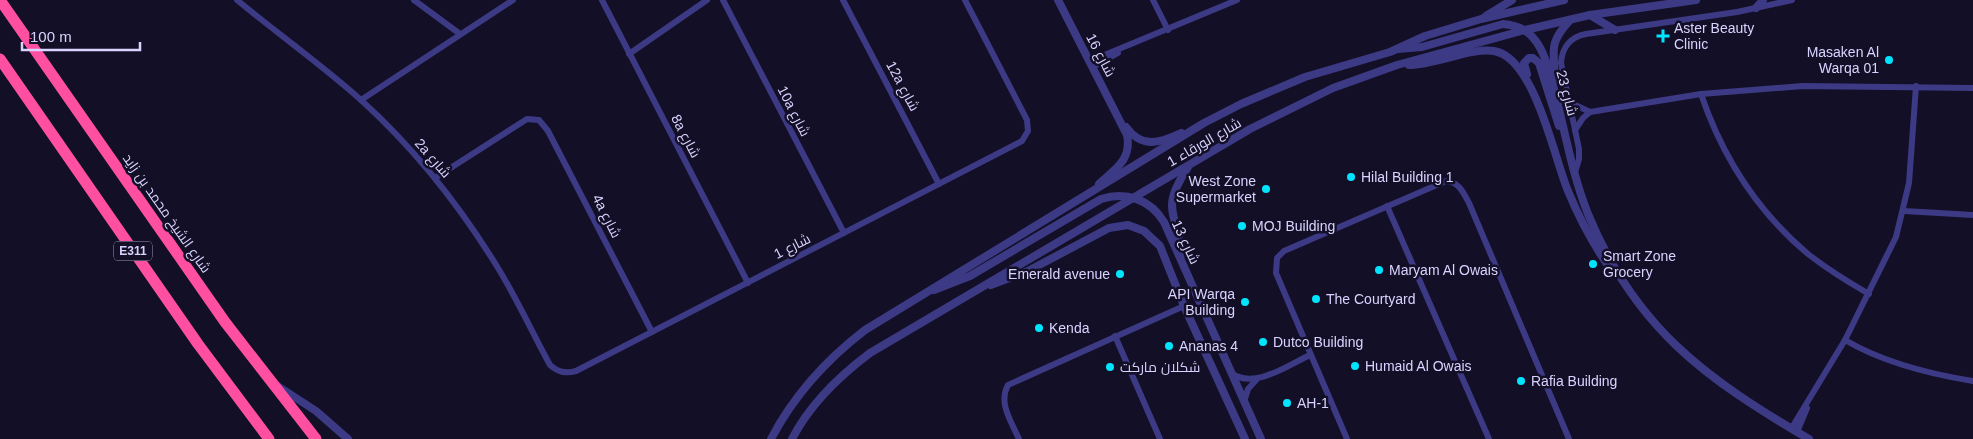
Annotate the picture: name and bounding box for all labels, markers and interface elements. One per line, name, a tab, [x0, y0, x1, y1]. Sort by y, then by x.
scale bar	[22, 20, 140, 52]
place label: Aster Beauty Clinic	[1674, 20, 1754, 52]
text: 100 m	[30, 28, 72, 45]
marker: Aster Beauty Clinic	[1656, 29, 1670, 43]
street label: شارع 16	[1082, 31, 1119, 80]
place label: Masaken Al Warqa 01	[1807, 44, 1879, 76]
marker: Masaken Al Warqa 01	[1883, 54, 1895, 66]
street label: 12a شارع	[882, 58, 923, 114]
street label: شارع 23	[1552, 68, 1581, 118]
street label: 10a شارع	[774, 83, 813, 139]
street label: 8a شارع	[667, 112, 704, 161]
street label: شارع الورقاء 1	[1164, 114, 1244, 170]
street label: 2a شارع	[411, 135, 454, 181]
street label: شارع الشيخ محمد بن زايد	[119, 150, 214, 276]
place label: Hilal Building 1	[1361, 169, 1454, 185]
marker: Hilal Building 1	[1345, 171, 1357, 183]
place label: West Zone Supermarket	[1176, 173, 1256, 205]
marker: West Zone Supermarket	[1260, 183, 1272, 195]
street label: 4a شارع	[588, 192, 625, 241]
street label: شارع 13	[1168, 218, 1203, 267]
place label: MOJ Building	[1252, 218, 1335, 234]
marker: MOJ Building	[1236, 220, 1248, 232]
street label: شارع 1	[771, 230, 813, 263]
road number: E311	[114, 242, 152, 260]
place label: Smart Zone Grocery	[1603, 248, 1676, 280]
marker: Smart Zone Grocery	[1587, 258, 1599, 270]
place label: Maryam Al Owais	[1389, 262, 1498, 278]
marker: Maryam Al Owais	[1373, 264, 1385, 276]
place label: Emerald avenue	[1008, 266, 1110, 282]
marker: Emerald avenue	[1114, 268, 1126, 280]
place label: API Warqa Building	[1168, 286, 1235, 318]
place label: The Courtyard	[1326, 291, 1415, 307]
marker: The Courtyard	[1310, 293, 1322, 305]
marker: API Warqa Building	[1239, 296, 1251, 308]
place label: Kenda	[1049, 320, 1090, 336]
marker: Kenda	[1033, 322, 1045, 334]
place label: Dutco Building	[1273, 334, 1363, 350]
marker: Dutco Building	[1257, 336, 1269, 348]
place label: Ananas 4	[1179, 338, 1238, 354]
marker: Ananas 4	[1163, 340, 1175, 352]
place label: Humaid Al Owais	[1365, 358, 1472, 374]
place label: شكلان ماركت	[1120, 359, 1200, 375]
marker: Humaid Al Owais	[1349, 360, 1361, 372]
marker: شكلان ماركت	[1104, 361, 1116, 373]
place label: Rafia Building	[1531, 373, 1617, 389]
marker: Rafia Building	[1515, 375, 1527, 387]
place label: AH-1	[1297, 395, 1329, 411]
marker: AH-1	[1281, 397, 1293, 409]

